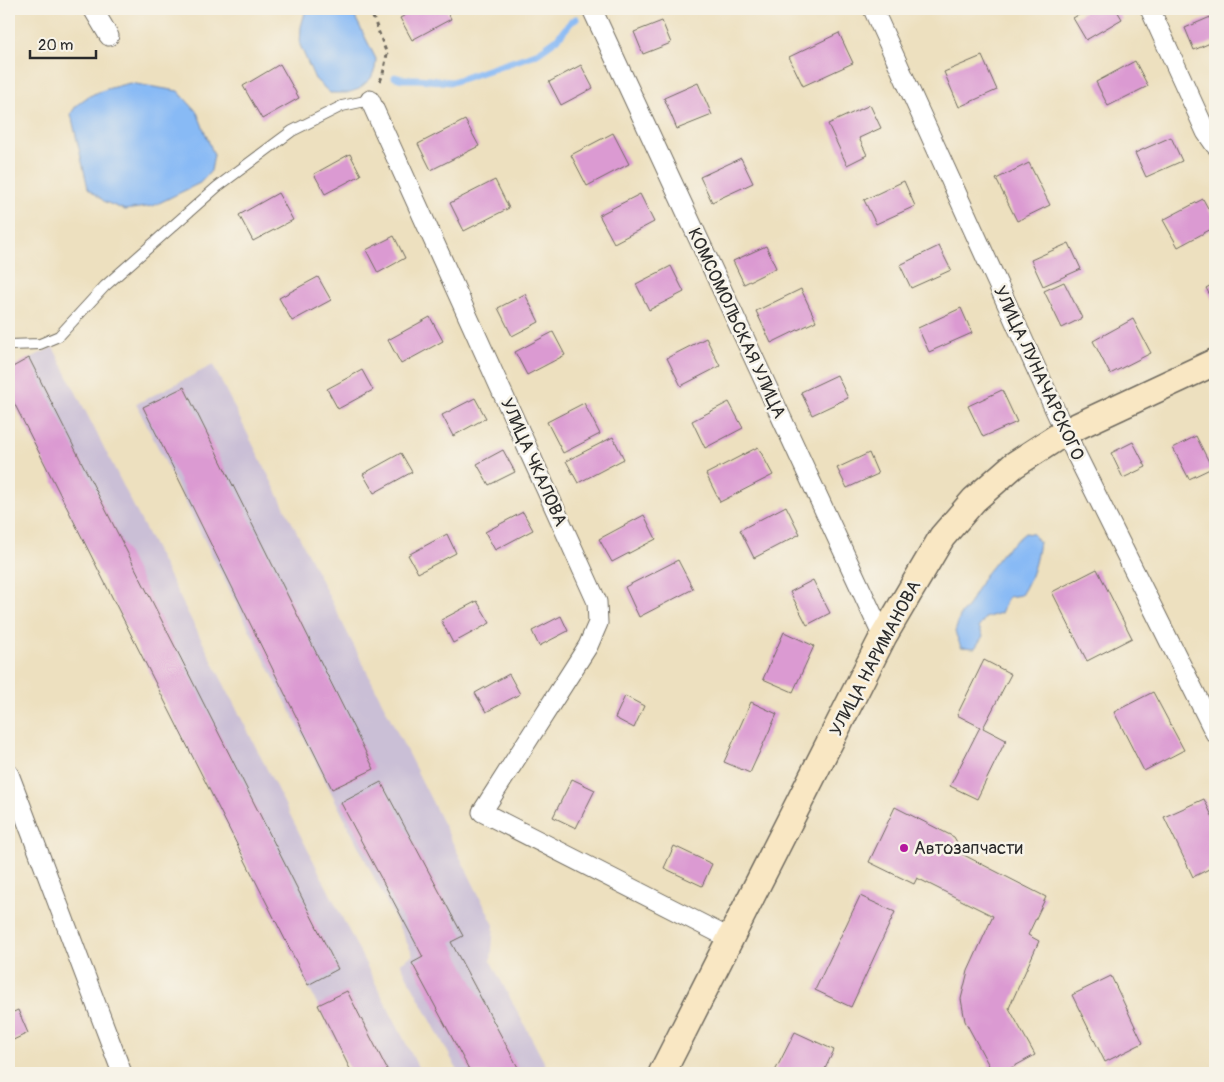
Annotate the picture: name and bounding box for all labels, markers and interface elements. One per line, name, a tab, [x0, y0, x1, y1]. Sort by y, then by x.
scale bar	[30, 28, 96, 60]
text: 20 m	[38, 36, 73, 55]
street label: КОМСОМОЛЬСКАЯ УЛИЦА	[682, 224, 791, 422]
street label: УЛИЦА ЛУНАЧАРСКОГО	[988, 282, 1089, 464]
street label: УЛИЦА ЧКАЛОВА	[495, 395, 572, 530]
street label: УЛИЦА НАРИМАНОВА	[825, 576, 926, 740]
place label: Автозапчасти	[914, 837, 1023, 860]
marker: Автозапчасти	[898, 842, 910, 854]

